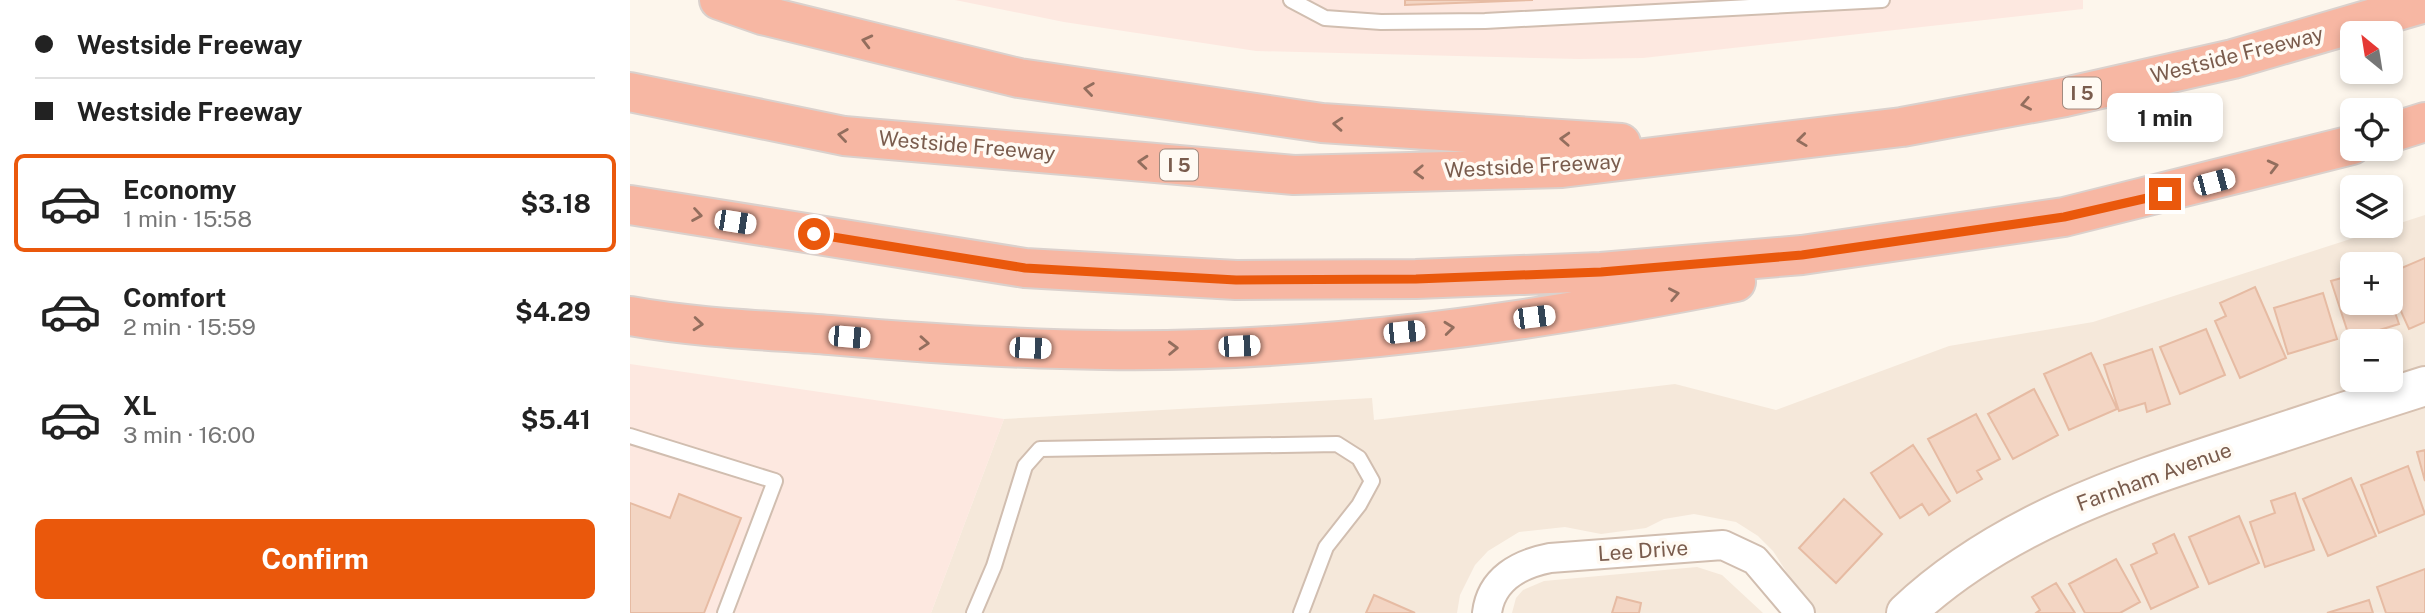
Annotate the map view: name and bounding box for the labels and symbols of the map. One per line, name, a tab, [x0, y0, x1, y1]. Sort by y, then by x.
street label: Westside Freeway	[2148, 21, 2326, 88]
north arrow	[2340, 21, 2403, 84]
one-way arrow	[861, 35, 873, 49]
road number: I 5	[2063, 78, 2101, 108]
one-way arrow	[1083, 81, 1095, 96]
callout: 1 min	[2107, 92, 2223, 142]
one-way arrow	[2021, 95, 2033, 110]
one-way arrow	[1333, 117, 1344, 132]
street label: Westside Freeway	[878, 125, 1057, 166]
one-way arrow	[838, 128, 849, 143]
one-way arrow	[1560, 132, 1571, 147]
one-way arrow	[1796, 132, 1808, 147]
street label: Westside Freeway	[1444, 148, 1622, 183]
road number: I 5	[1160, 150, 1198, 181]
one-way arrow	[1137, 155, 1148, 170]
one-way arrow	[2267, 160, 2279, 174]
one-way arrow	[1413, 164, 1424, 179]
car	[2191, 166, 2238, 198]
route end	[2149, 178, 2181, 210]
one-way arrow	[691, 208, 703, 223]
car	[713, 208, 758, 236]
route start	[798, 218, 830, 250]
one-way arrow	[1668, 288, 1680, 303]
car	[1512, 304, 1557, 330]
one-way arrow	[692, 316, 703, 331]
car	[1383, 319, 1426, 345]
one-way arrow	[1444, 321, 1455, 336]
car	[828, 325, 871, 349]
one-way arrow	[919, 335, 930, 350]
car	[1218, 335, 1261, 357]
car	[1009, 337, 1052, 359]
one-way arrow	[1168, 340, 1179, 356]
street label: Farnham Avenue	[2073, 437, 2235, 516]
street label: Lee Drive	[1597, 535, 1689, 566]

